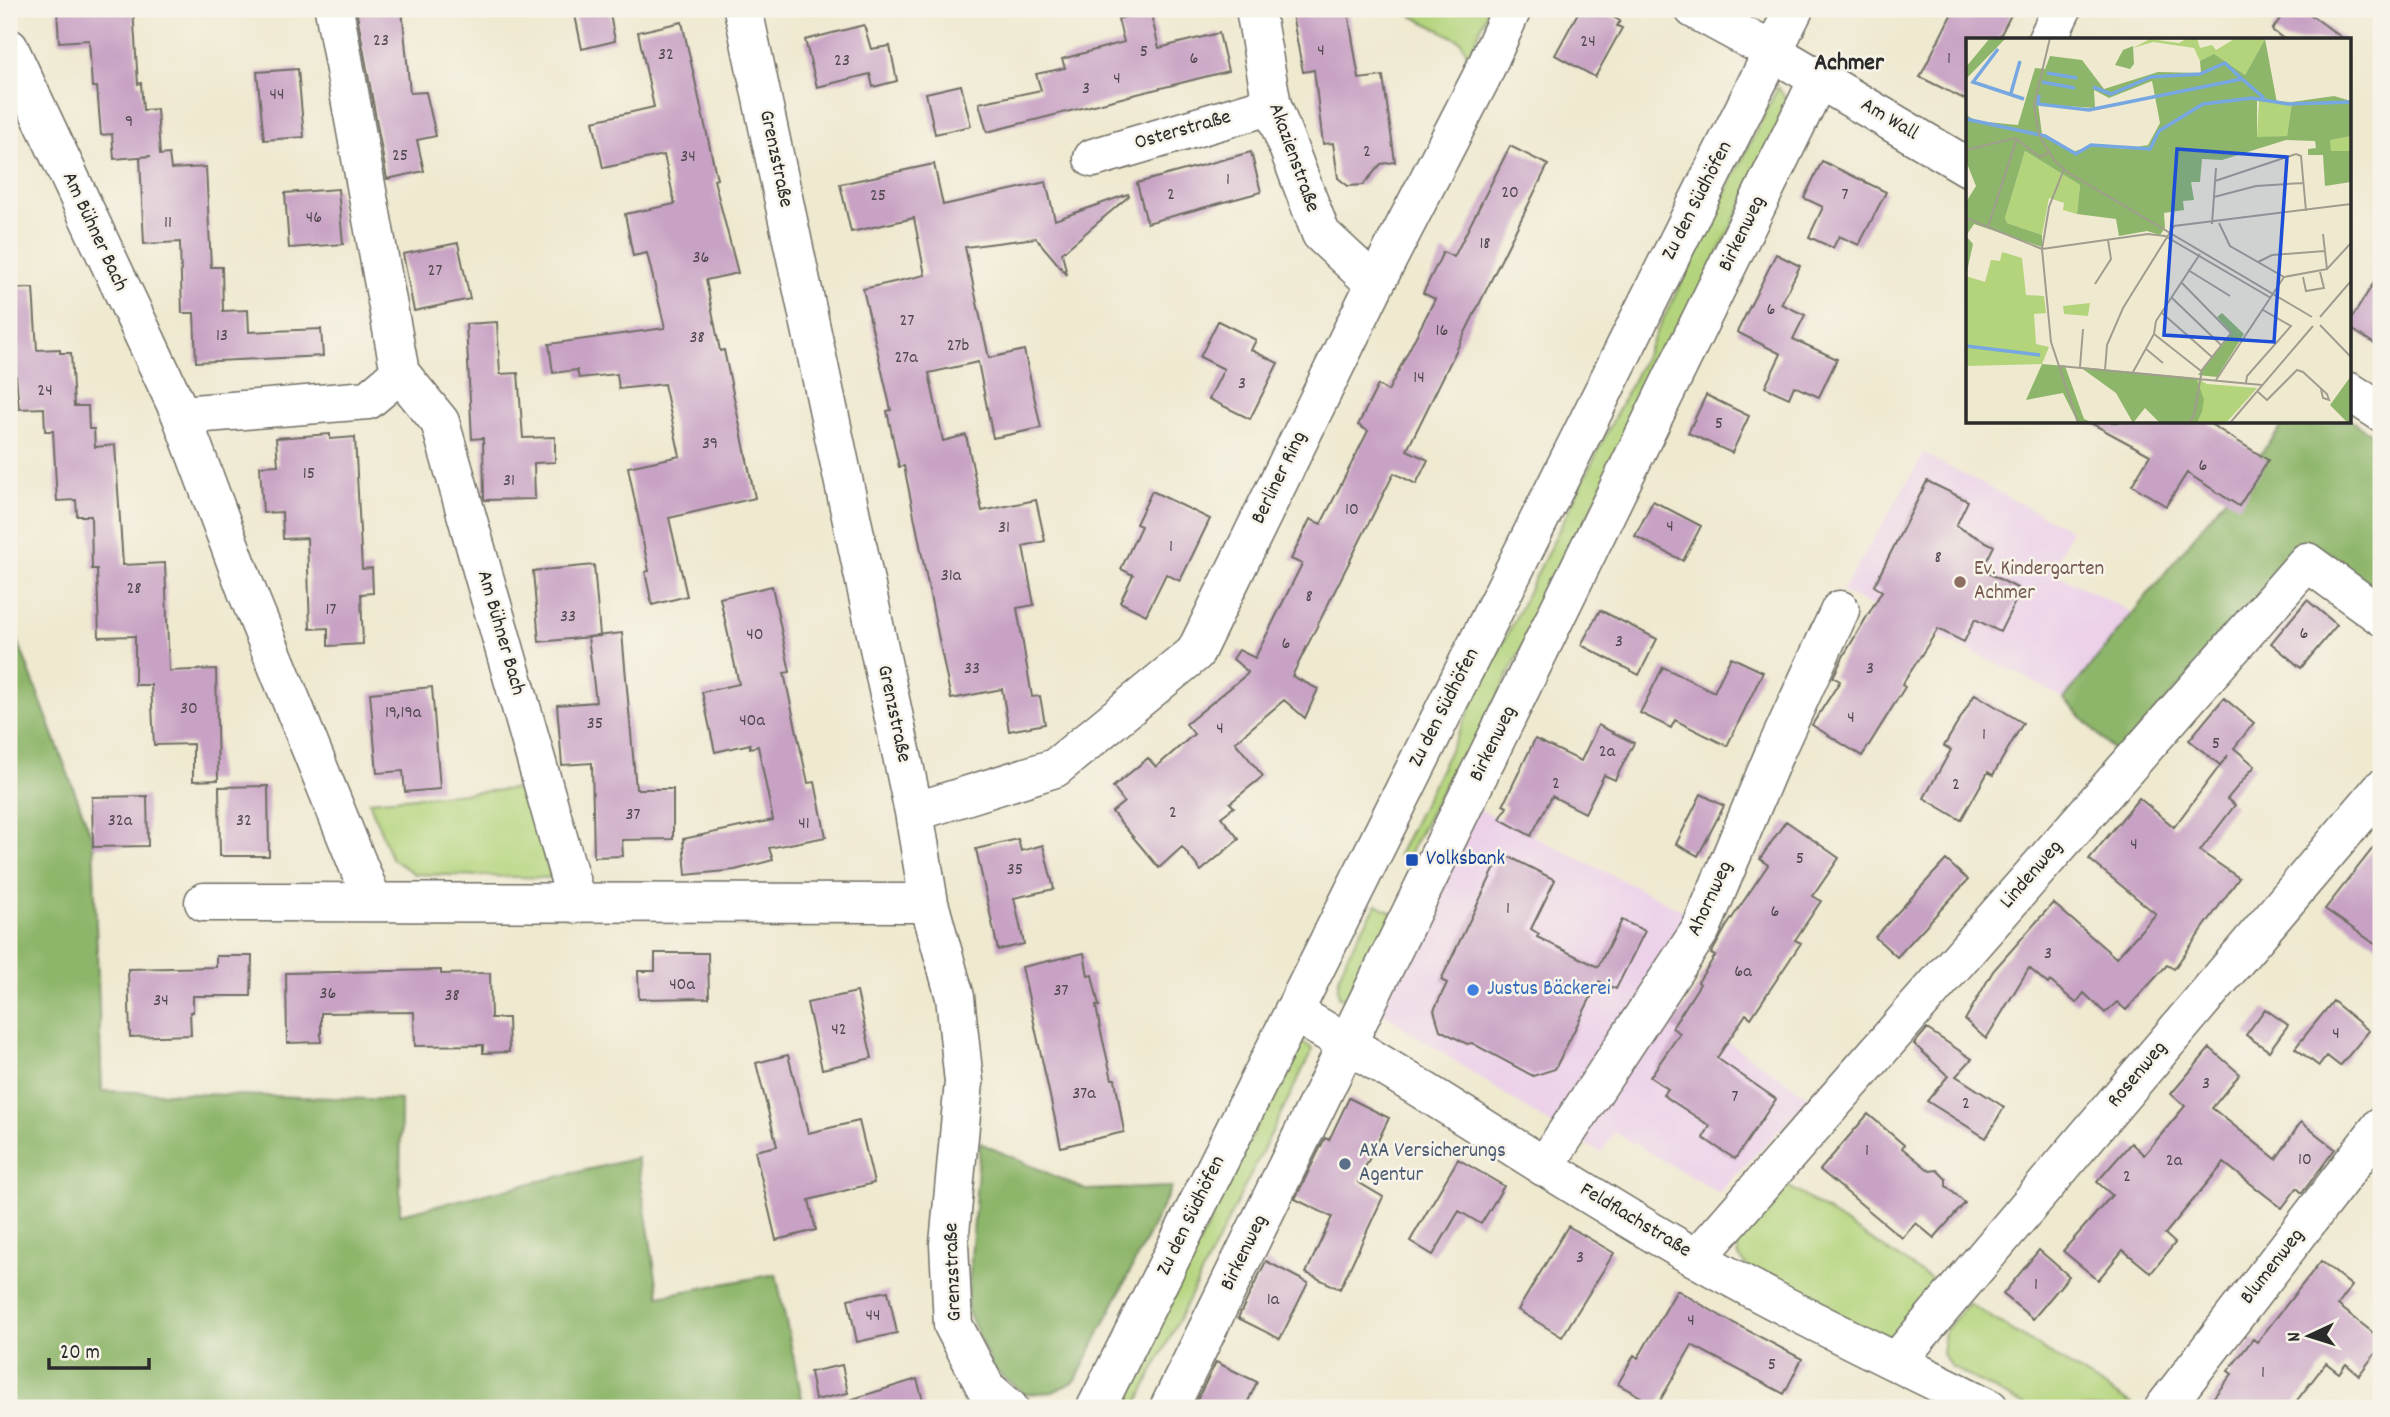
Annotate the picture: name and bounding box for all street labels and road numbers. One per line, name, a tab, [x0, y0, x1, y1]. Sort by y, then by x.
street label: Am Wall	[1854, 91, 1924, 149]
street label: Akazienstraße	[1259, 99, 1327, 217]
street label: Osterstraße	[1131, 103, 1235, 159]
street label: Grenzstraße	[750, 108, 800, 210]
street label: Zu den Südhöfen	[1655, 136, 1741, 266]
street label: Am Bühner Bach	[53, 167, 135, 297]
street label: Birkenweg	[1712, 191, 1774, 277]
street label: Berliner Ring	[1245, 426, 1315, 530]
street label: Am Bühner Bach	[468, 567, 532, 699]
street label: Zu den Südhöfen	[1402, 643, 1488, 773]
street label: Grenzstraße	[868, 663, 918, 765]
street label: Birkenweg	[1463, 701, 1525, 787]
street label: Lindenweg	[1993, 834, 2071, 916]
street label: Ahornweg	[1681, 856, 1741, 942]
street label: Rosenweg	[2101, 1035, 2175, 1115]
street label: Zu den Südhöfen	[1150, 1151, 1234, 1281]
street label: Feldflachstraße	[1574, 1176, 1696, 1266]
street label: Birkenweg	[1214, 1210, 1276, 1296]
street label: Grenzstraße	[937, 1222, 971, 1322]
street label: Blumenweg	[2234, 1223, 2312, 1311]

